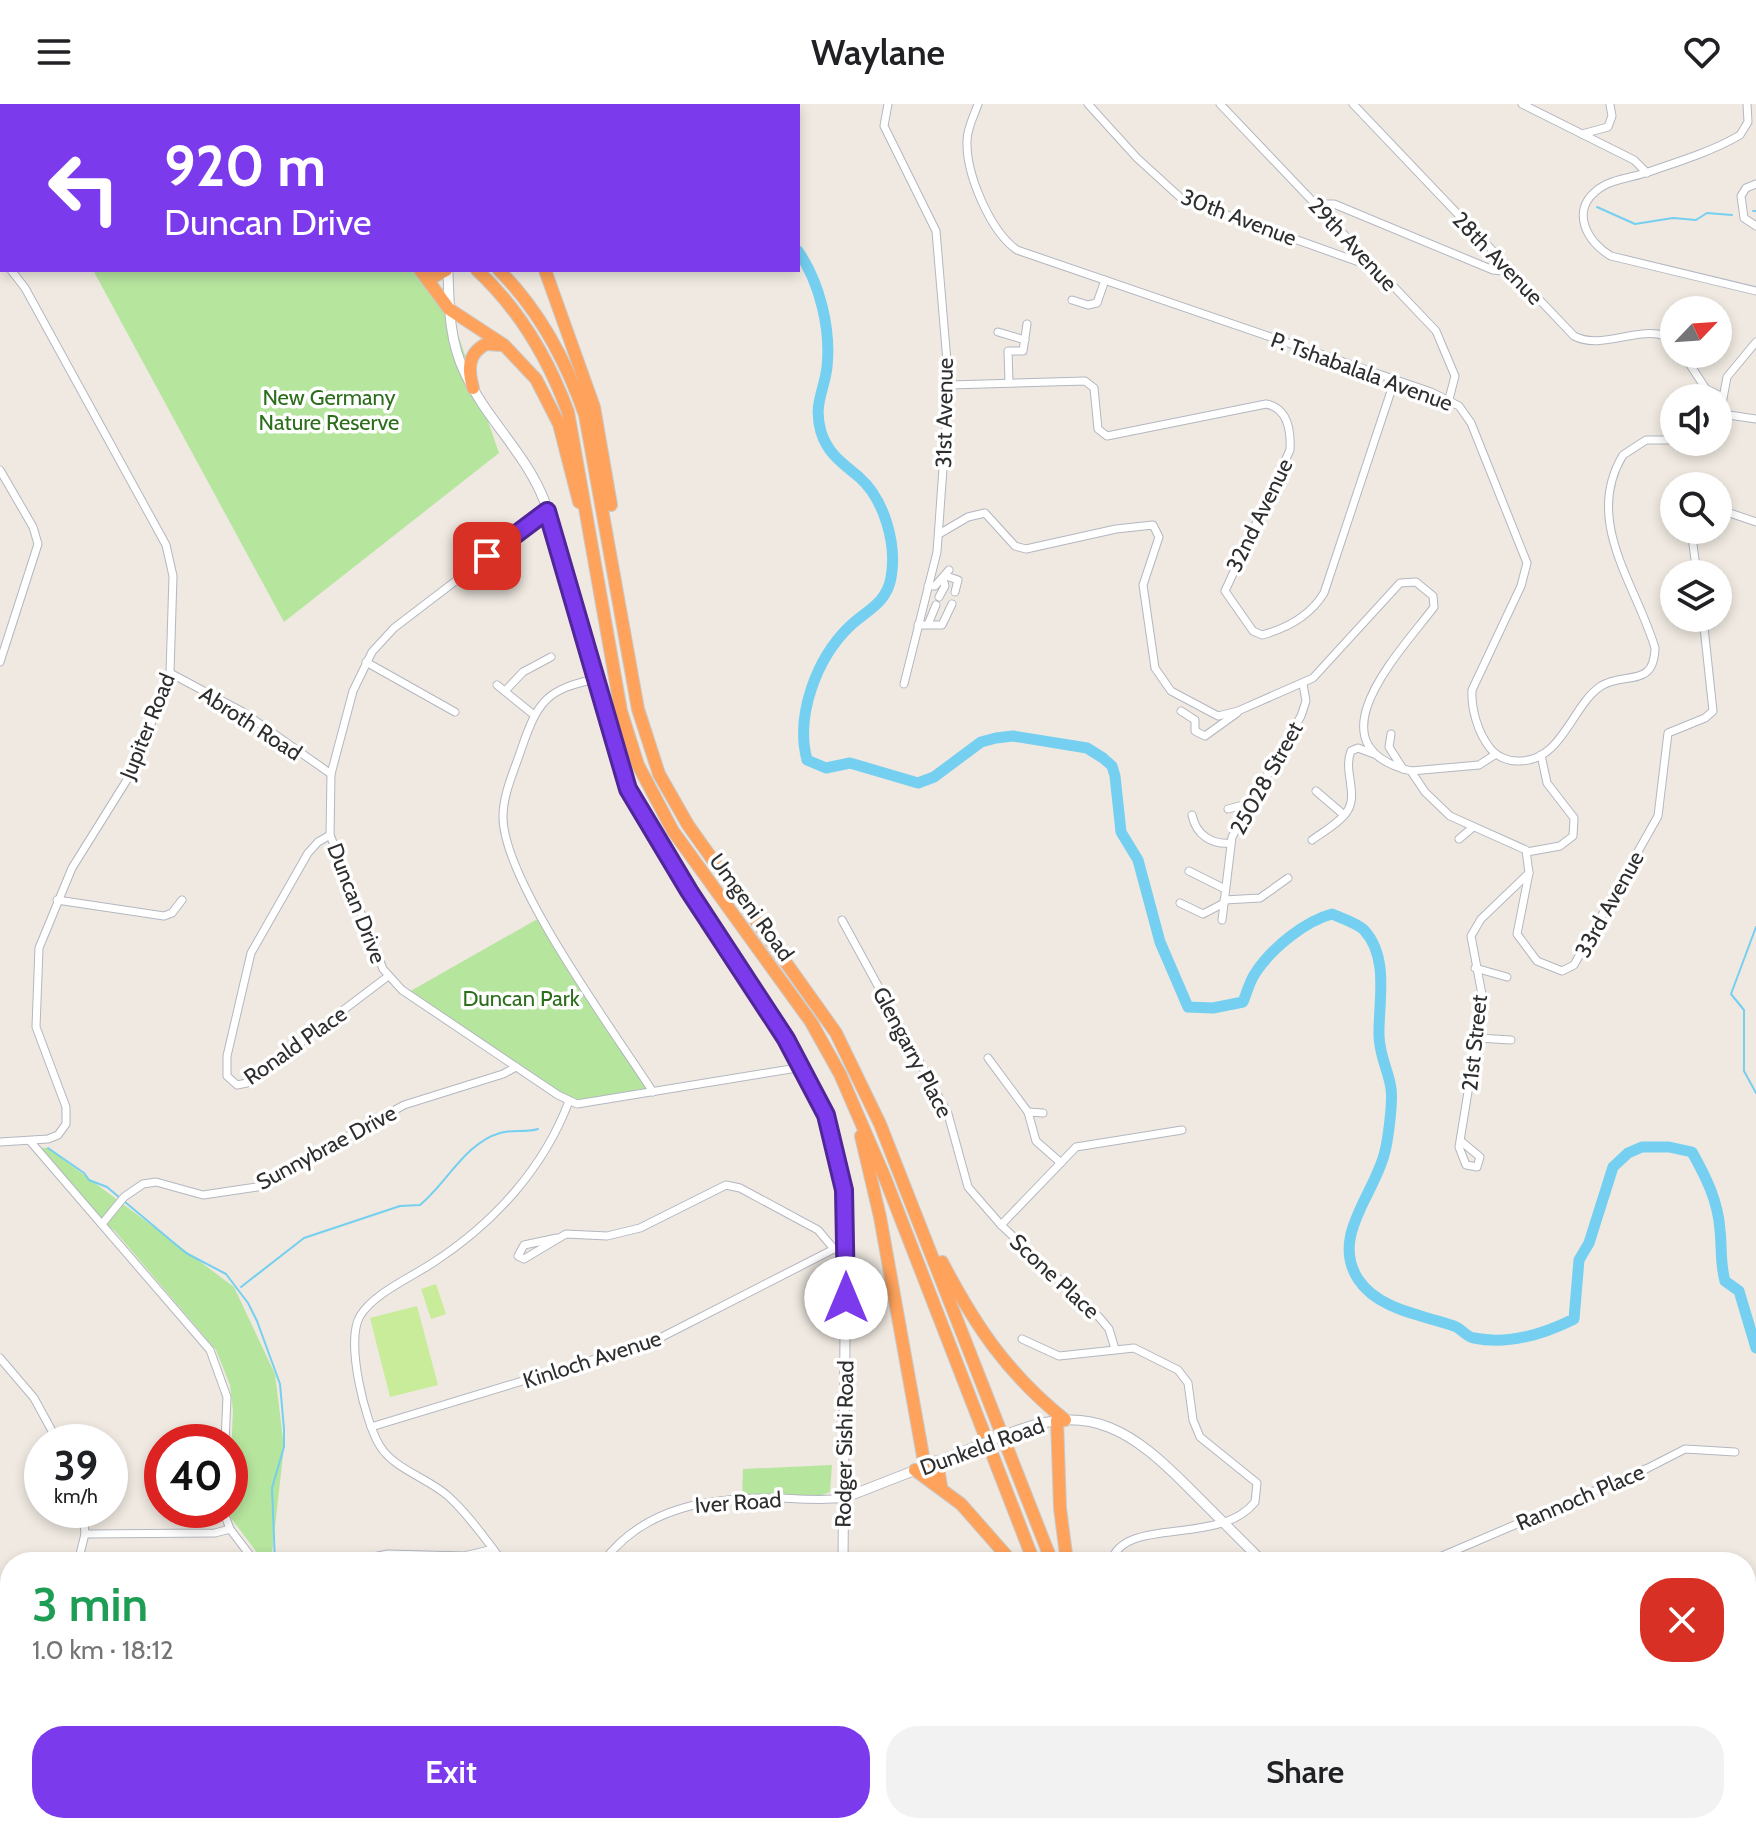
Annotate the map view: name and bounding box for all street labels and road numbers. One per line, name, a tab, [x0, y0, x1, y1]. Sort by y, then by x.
street label: 30th Avenue	[1177, 183, 1300, 252]
street label: 29th Avenue	[1302, 192, 1403, 297]
street label: 28th Avenue	[1447, 206, 1549, 310]
street label: P. Tshabalala Avenue	[1267, 326, 1456, 417]
street label: 31st Avenue	[930, 358, 959, 468]
street label: 32nd Avenue	[1220, 454, 1298, 576]
street label: Jupiter Road	[114, 669, 181, 784]
street label: Abroth Road	[195, 680, 307, 766]
street label: 25028 Street	[1224, 716, 1309, 840]
street label: Duncan Drive	[321, 839, 392, 967]
street label: 33rd Avenue	[1569, 846, 1650, 962]
street label: Umgeni Road	[703, 848, 800, 966]
street label: Glengarry Place	[867, 982, 958, 1122]
street label: 21st Street	[1456, 993, 1493, 1093]
street label: Ronald Place	[239, 1000, 352, 1091]
street label: Sunnybrae Drive	[252, 1099, 401, 1196]
street label: Scone Place	[1004, 1228, 1105, 1325]
street label: Kinloch Avenue	[520, 1324, 665, 1395]
street label: Rodger Sishi Road	[830, 1360, 859, 1528]
street label: Dunkeld Road	[916, 1412, 1048, 1481]
street label: Rannoch Place	[1512, 1458, 1648, 1537]
street label: Iver Road	[694, 1486, 782, 1519]

